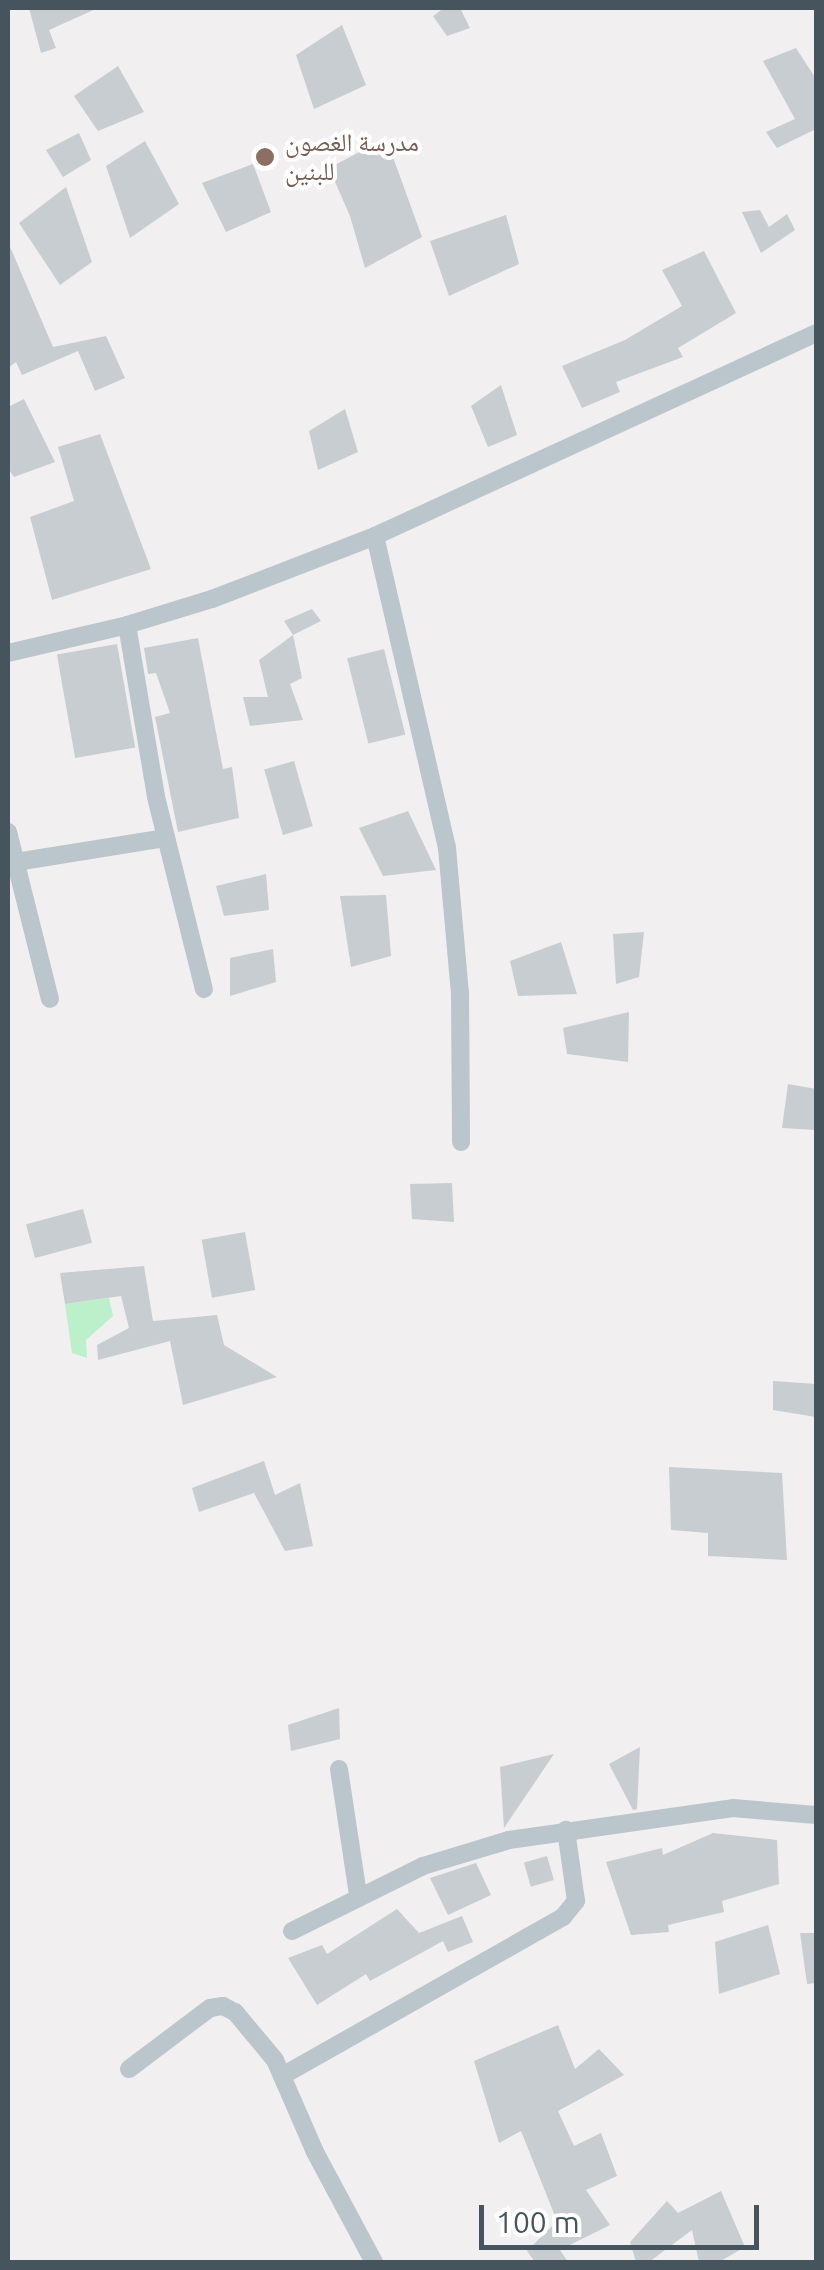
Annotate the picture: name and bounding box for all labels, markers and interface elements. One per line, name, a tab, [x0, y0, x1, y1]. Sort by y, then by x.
place label: مدرسة الغصون للبنين	[285, 128, 419, 187]
marker: مدرسة الغصون للبنين	[254, 146, 276, 168]
scale bar	[484, 2185, 764, 2247]
text: 100 m	[496, 2205, 580, 2239]

